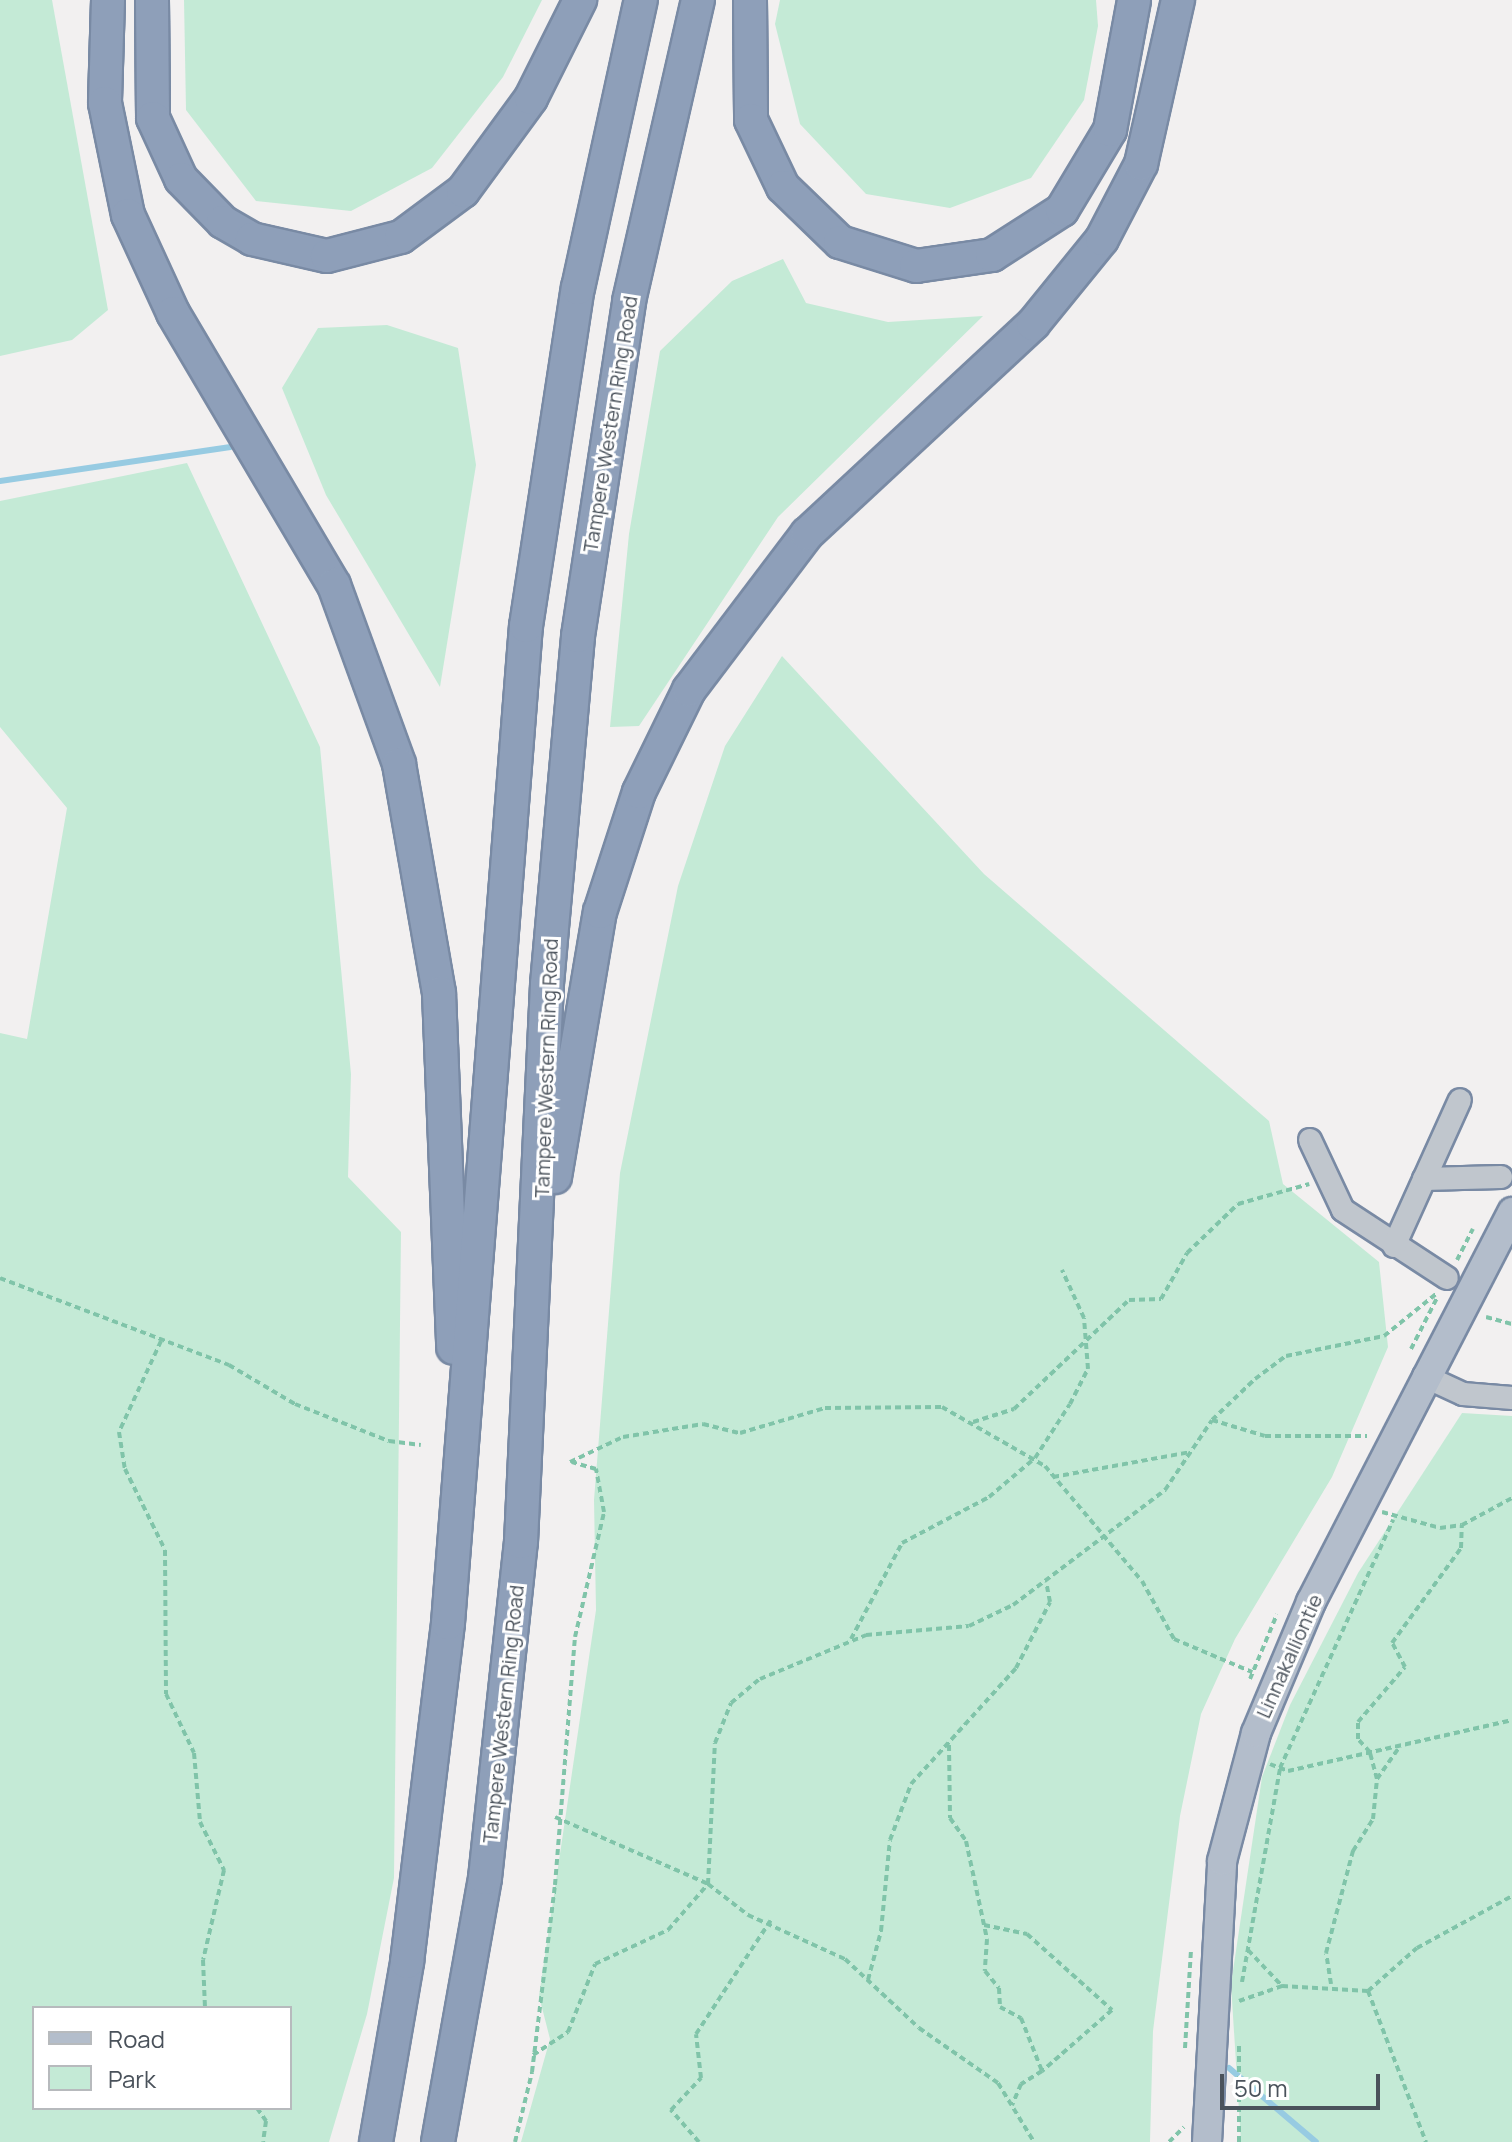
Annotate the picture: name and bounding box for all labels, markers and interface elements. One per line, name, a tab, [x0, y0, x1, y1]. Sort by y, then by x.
street label: Tampere Western Ring Road	[578, 294, 642, 554]
street label: Tampere Western Ring Road	[529, 938, 563, 1198]
street label: Tampere Western Ring Road	[478, 1584, 528, 1844]
street label: Linnakalliontie	[1251, 1590, 1327, 1722]
legend	[32, 2006, 292, 2110]
text: Road	[108, 2022, 165, 2055]
scale bar	[1224, 2058, 1384, 2108]
text: Park	[108, 2062, 156, 2095]
text: 50 m	[1234, 2071, 1288, 2104]

